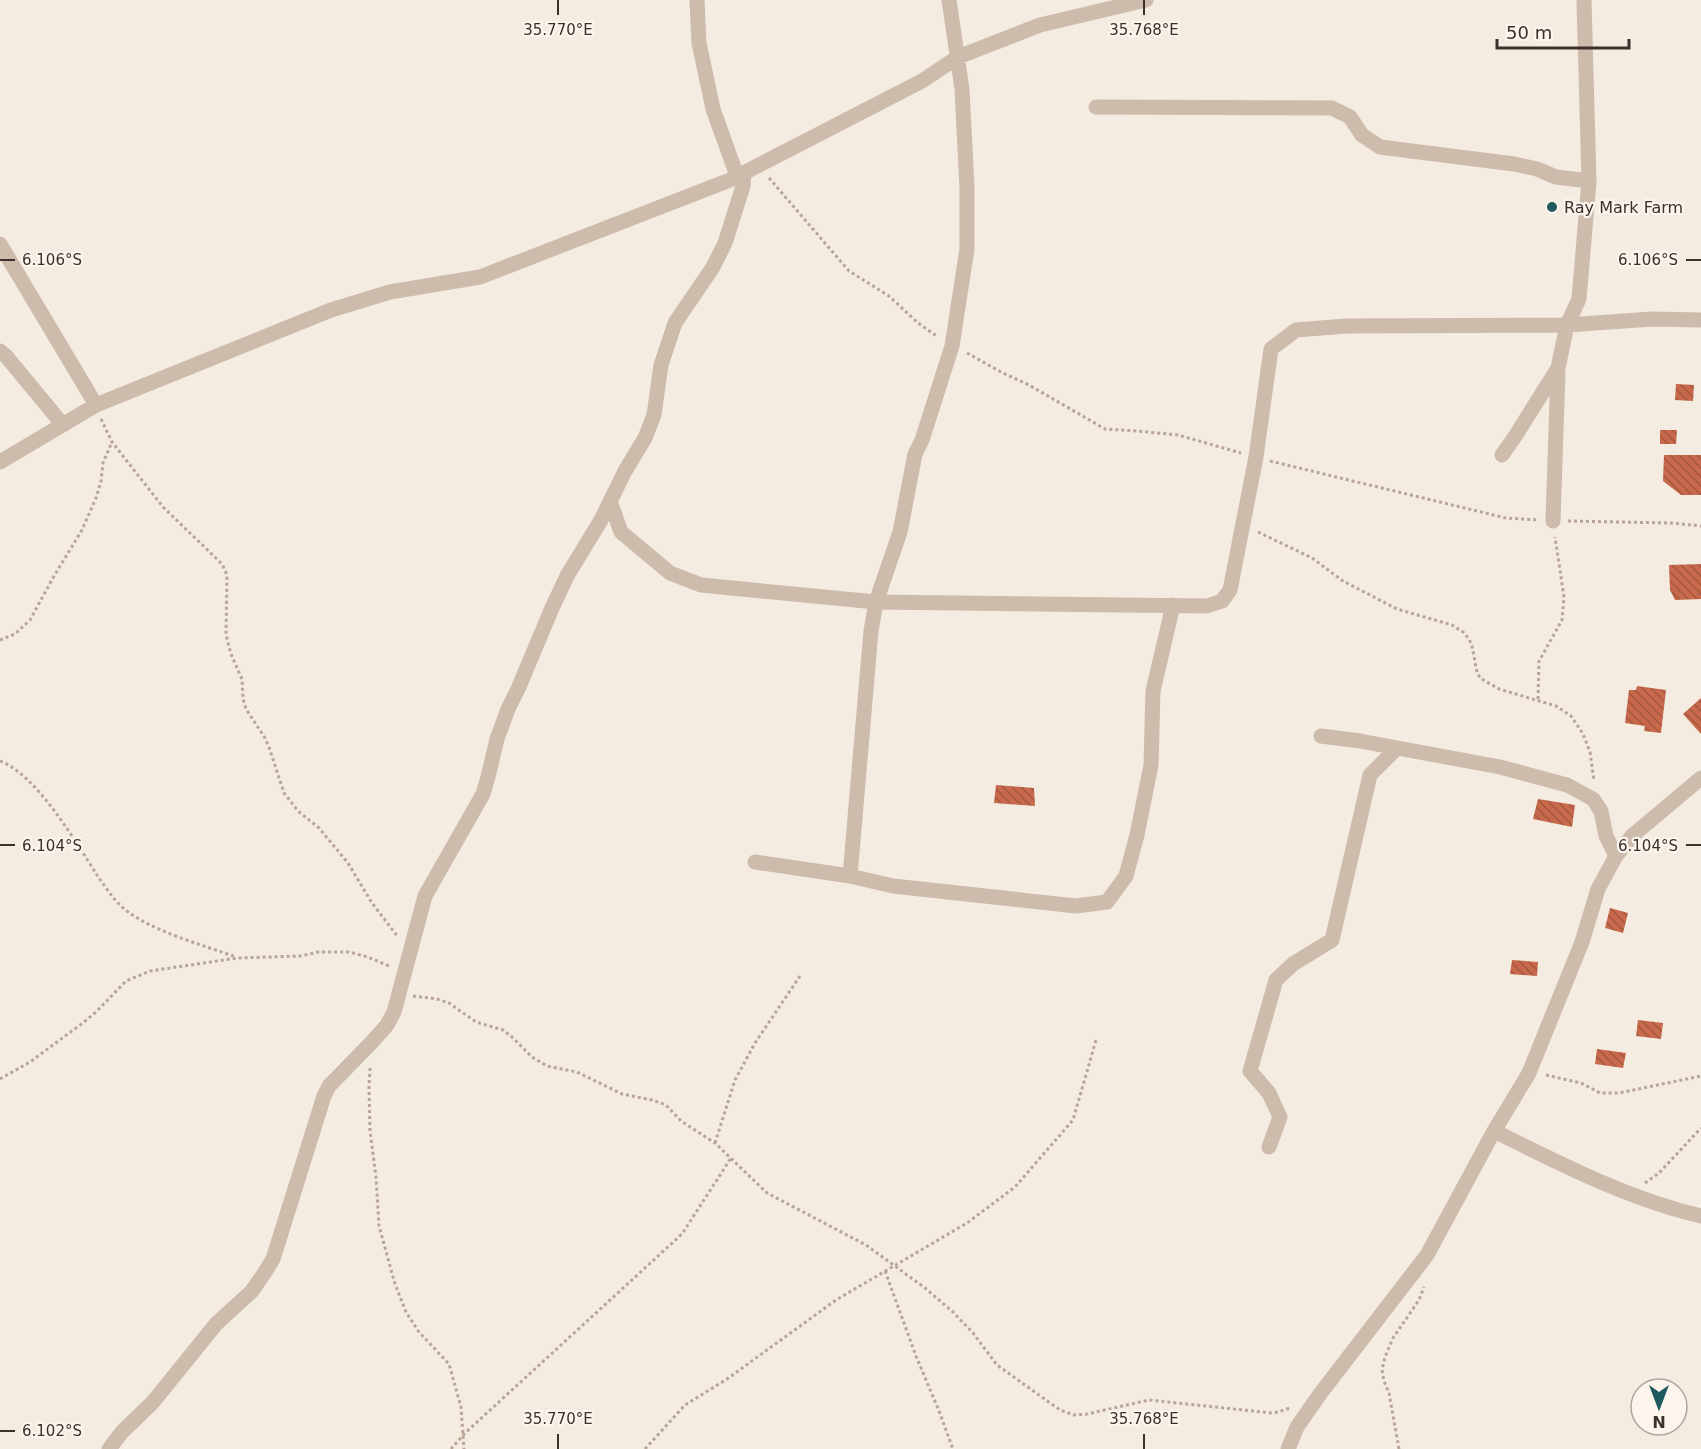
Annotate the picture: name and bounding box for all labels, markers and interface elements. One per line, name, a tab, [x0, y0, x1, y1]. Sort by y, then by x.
scale bar	[1497, 12, 1629, 50]
text: 35.770°E	[523, 21, 593, 39]
text: 35.768°E	[1109, 21, 1179, 39]
text: 50 m	[1506, 22, 1552, 43]
place label: Ray Mark Farm	[1564, 198, 1683, 217]
marker: Ray Mark Farm	[1545, 200, 1559, 214]
text: 6.106°S	[22, 251, 82, 269]
text: 6.106°S	[1618, 251, 1678, 269]
text: 6.104°S	[22, 837, 82, 855]
text: 6.104°S	[1618, 837, 1678, 855]
north arrow	[1629, 1377, 1689, 1437]
text: 35.770°E	[523, 1410, 593, 1428]
text: 35.768°E	[1109, 1410, 1179, 1428]
text: N	[1652, 1412, 1666, 1431]
text: 6.102°S	[22, 1422, 82, 1440]

